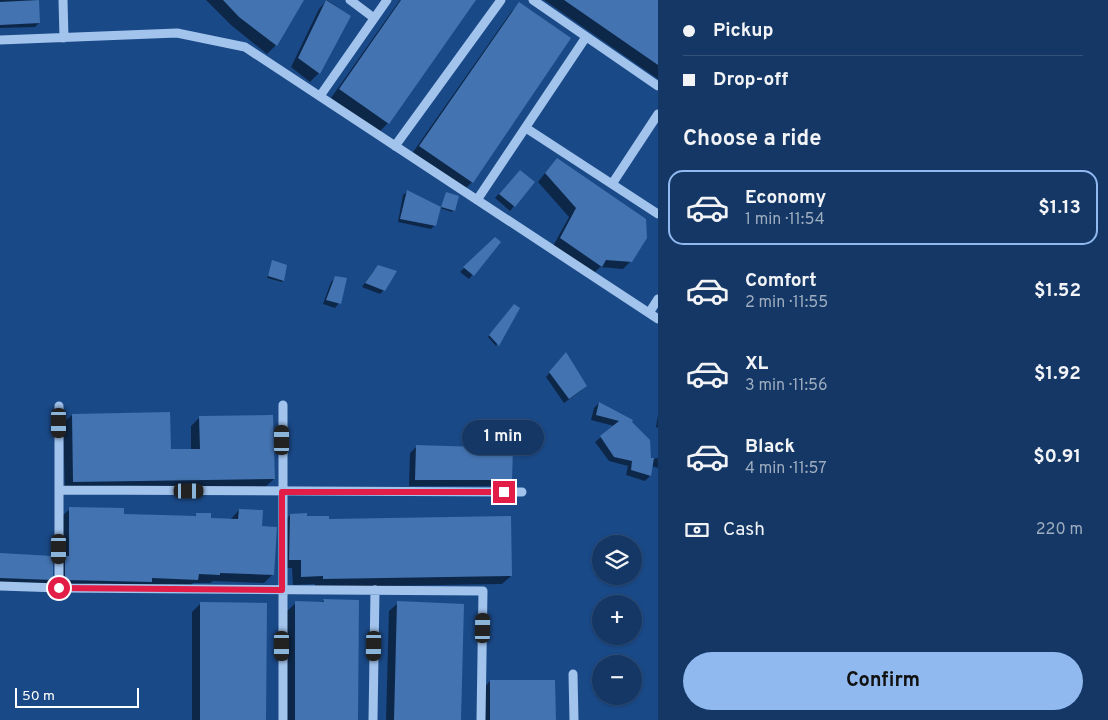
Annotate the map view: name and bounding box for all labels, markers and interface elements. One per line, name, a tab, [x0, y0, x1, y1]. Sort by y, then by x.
text: Pickup	[713, 19, 773, 43]
text: Drop-off	[713, 68, 788, 92]
text: Choose a ride	[683, 126, 821, 153]
icon: car	[685, 185, 730, 230]
text: Economy	[745, 186, 826, 210]
text: $1.13	[1038, 196, 1081, 220]
text: 1 min · 11:54	[745, 210, 825, 230]
icon: car	[685, 268, 730, 313]
text: Comfort	[745, 269, 817, 293]
text: $1.52	[1034, 279, 1081, 303]
text: 2 min · 11:55	[745, 293, 828, 313]
icon: car	[685, 351, 730, 396]
text: XL	[745, 352, 768, 376]
text: $1.92	[1034, 362, 1081, 386]
text: 3 min · 11:56	[745, 376, 828, 396]
car	[51, 408, 66, 438]
callout: 1 min	[463, 420, 545, 454]
car	[274, 425, 289, 455]
text: 1 min	[484, 427, 522, 447]
icon: car	[685, 434, 730, 479]
text: Black	[745, 435, 795, 459]
text: $0.91	[1033, 445, 1081, 469]
text: 4 min · 11:57	[745, 459, 827, 479]
route end	[493, 481, 515, 503]
car	[174, 484, 204, 499]
icon: cash	[683, 516, 711, 544]
text: Cash	[723, 518, 765, 542]
text: 220 m	[1036, 520, 1083, 540]
car	[51, 534, 66, 564]
map controls	[592, 535, 642, 705]
button: layers	[592, 535, 642, 585]
route start	[48, 577, 70, 599]
button: +	[592, 595, 642, 645]
car	[475, 613, 490, 643]
car	[274, 631, 289, 661]
car	[366, 631, 381, 661]
button: Confirm	[683, 652, 1083, 710]
button: −	[592, 655, 642, 705]
scale bar	[15, 685, 139, 708]
text: 50 m	[22, 688, 55, 705]

